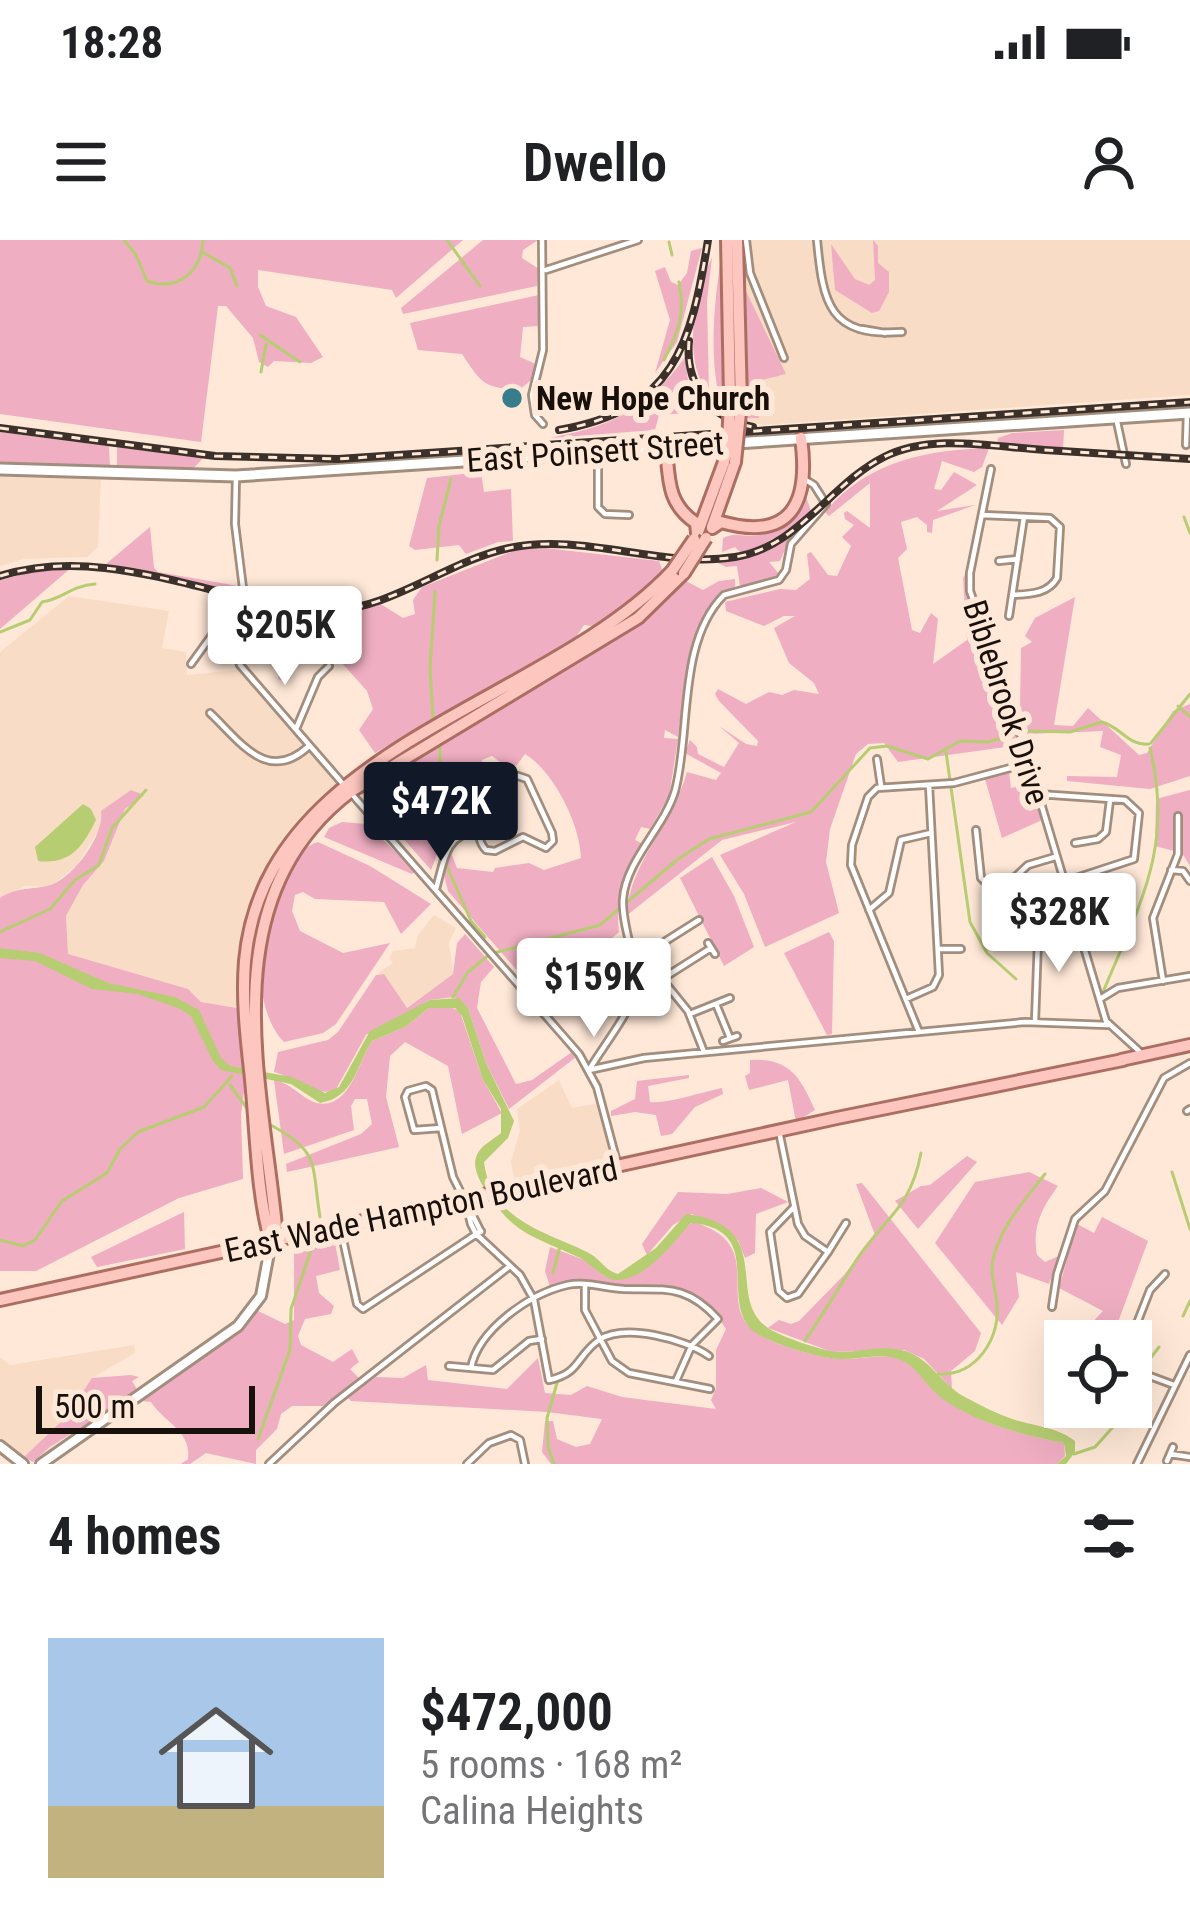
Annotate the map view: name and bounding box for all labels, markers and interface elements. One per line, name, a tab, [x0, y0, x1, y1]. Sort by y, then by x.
text: 18:28	[60, 16, 163, 69]
icon: menu	[48, 129, 114, 195]
icon: person	[1076, 129, 1142, 195]
text: Dwello	[523, 131, 667, 194]
place label: New Hope Church	[536, 379, 770, 418]
marker: New Hope Church	[499, 385, 525, 411]
street label: East Poinsett Street	[465, 423, 725, 480]
pin: $205K	[201, 586, 369, 688]
street label: Biblebrook Drive	[955, 595, 1058, 809]
text: $205K	[235, 602, 335, 648]
pin: $472K	[357, 762, 525, 864]
text: $472K	[391, 778, 491, 824]
pin: $328K	[975, 873, 1143, 975]
text: $328K	[1009, 889, 1109, 935]
pin: $159K	[510, 938, 678, 1040]
text: $159K	[544, 954, 644, 1000]
street label: East Wade Hampton Boulevard	[221, 1149, 621, 1270]
map controls	[1044, 1320, 1152, 1428]
button: locate	[1044, 1320, 1152, 1428]
scale bar	[36, 1380, 255, 1433]
text: 500 m	[54, 1387, 135, 1426]
icon: filters	[1076, 1503, 1142, 1569]
text: 4 homes	[48, 1507, 221, 1566]
text: $472,000	[420, 1683, 613, 1742]
icon: home	[144, 1686, 288, 1830]
text: 5 rooms · 168 m²	[420, 1742, 682, 1788]
text: Calina Heights	[420, 1788, 644, 1834]

